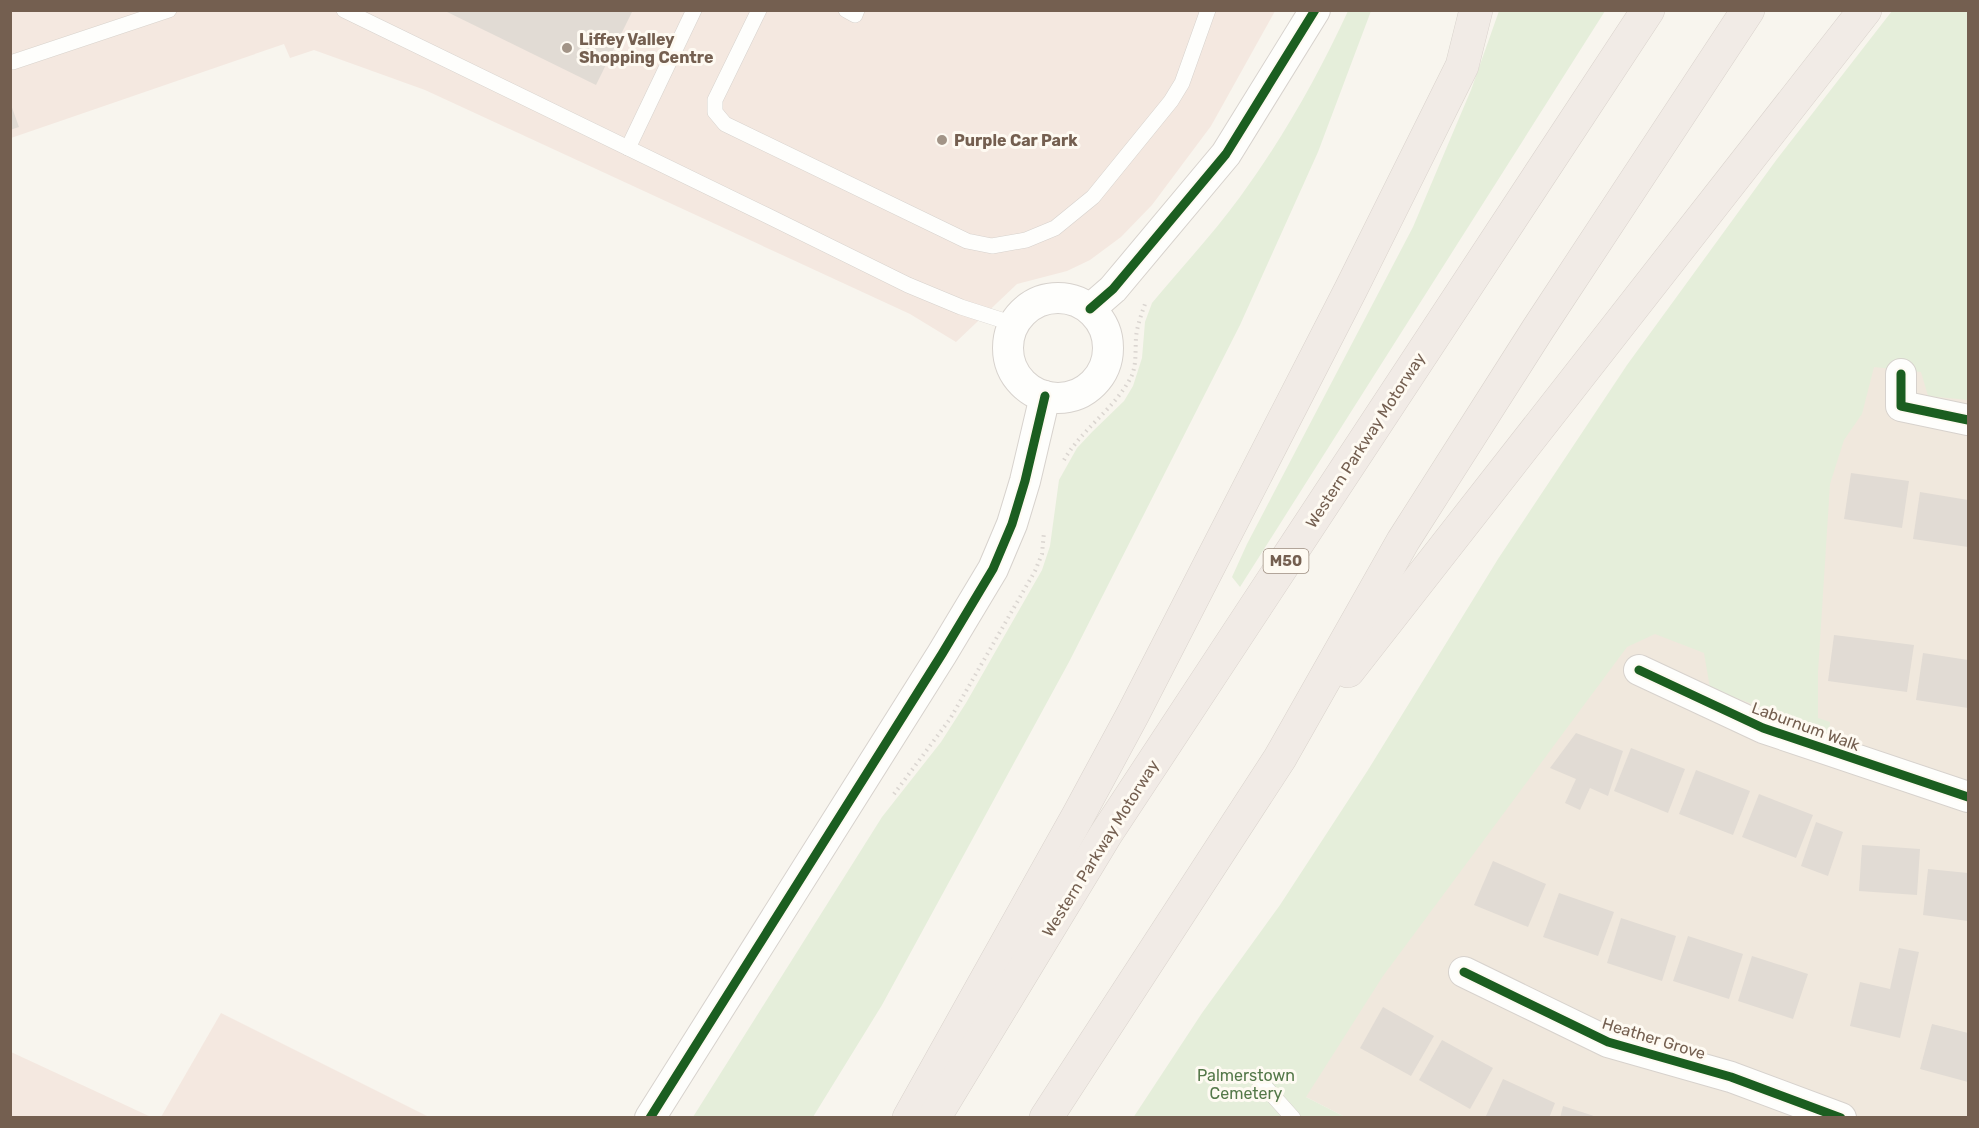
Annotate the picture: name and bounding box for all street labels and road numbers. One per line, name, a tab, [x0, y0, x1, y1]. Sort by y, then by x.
street label: Western Parkway Motorway	[1302, 349, 1429, 531]
road number: M50	[1264, 549, 1308, 573]
street label: Laburnum Walk	[1749, 698, 1863, 755]
street label: Western Parkway Motorway	[1038, 756, 1163, 940]
street label: Heather Grove	[1600, 1014, 1708, 1063]

